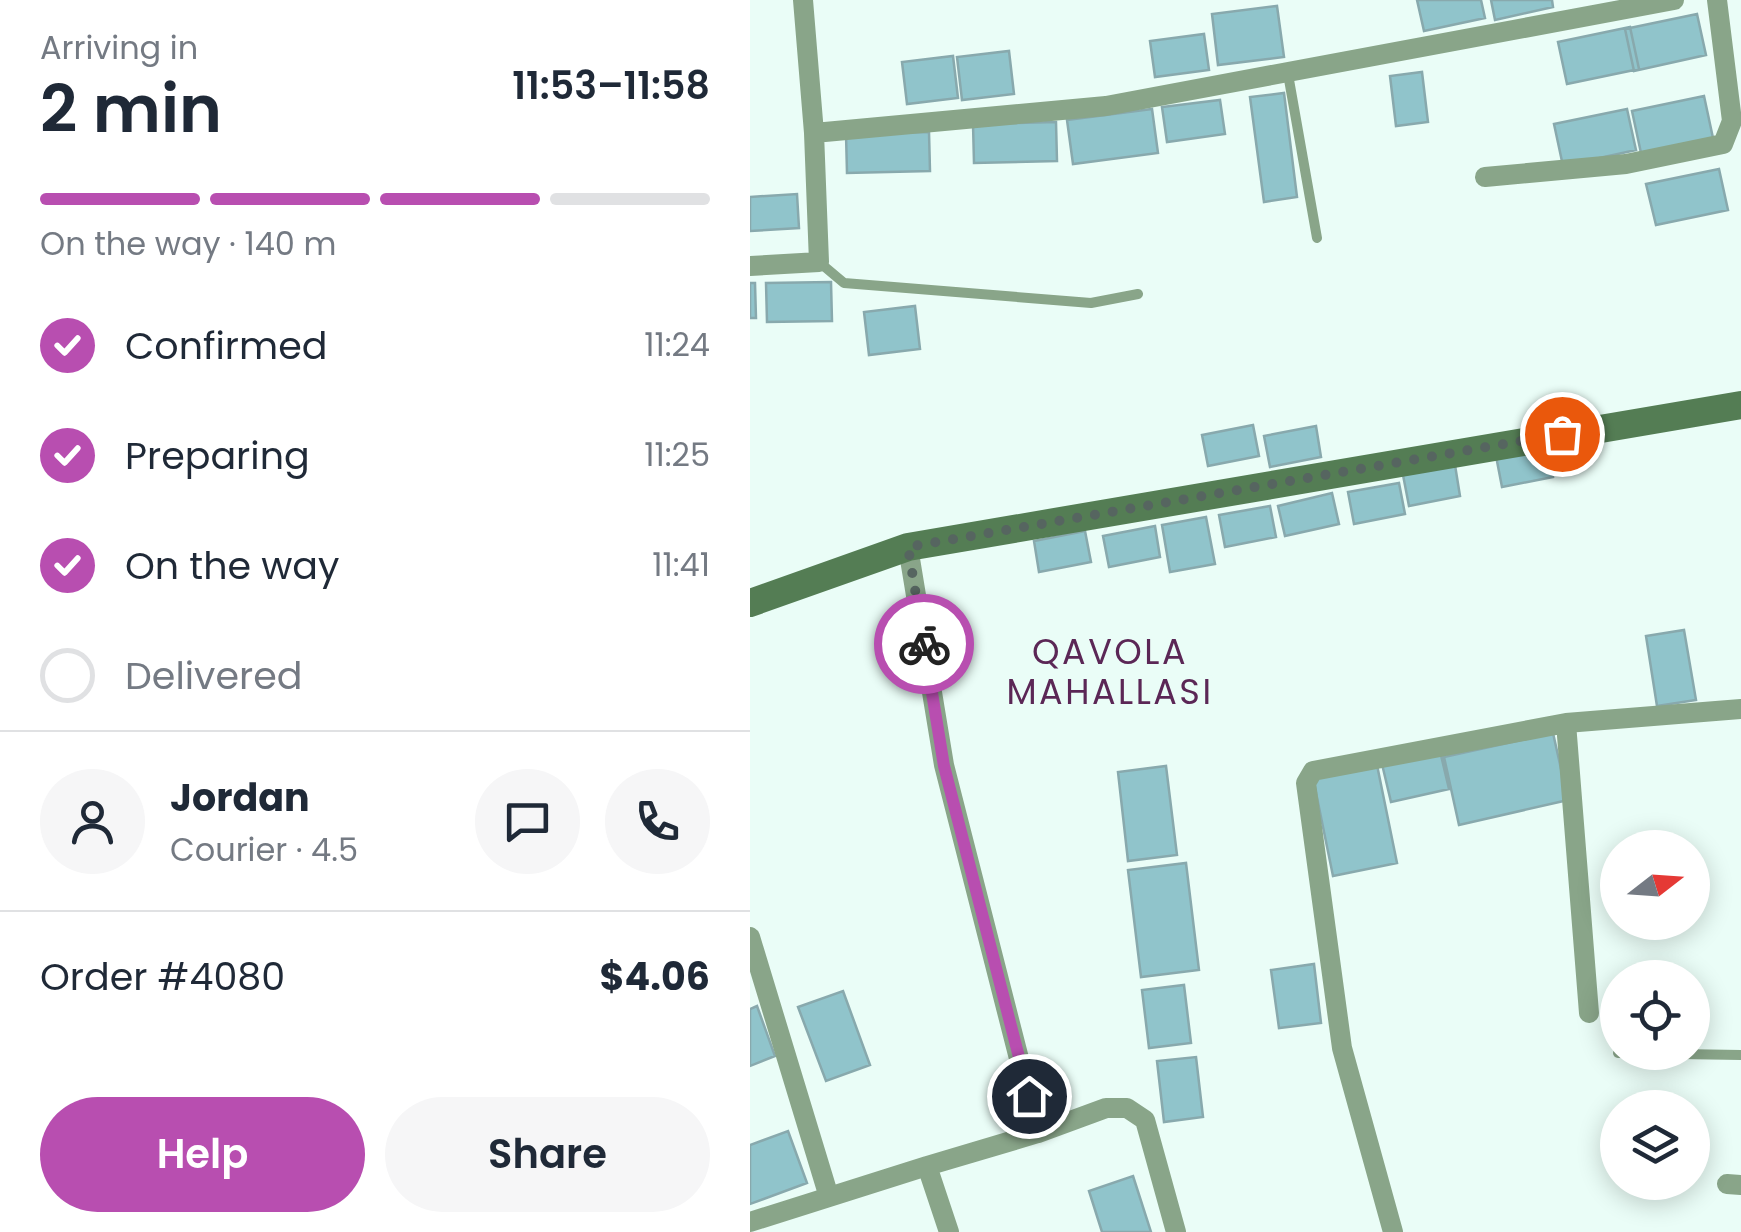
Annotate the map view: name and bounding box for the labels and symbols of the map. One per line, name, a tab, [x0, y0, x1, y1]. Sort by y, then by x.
pin	[1520, 392, 1605, 477]
courier	[874, 594, 974, 694]
district label: QAVOLA MAHALLASI	[1006, 627, 1214, 716]
north arrow	[1600, 830, 1710, 940]
pin	[987, 1054, 1072, 1139]

